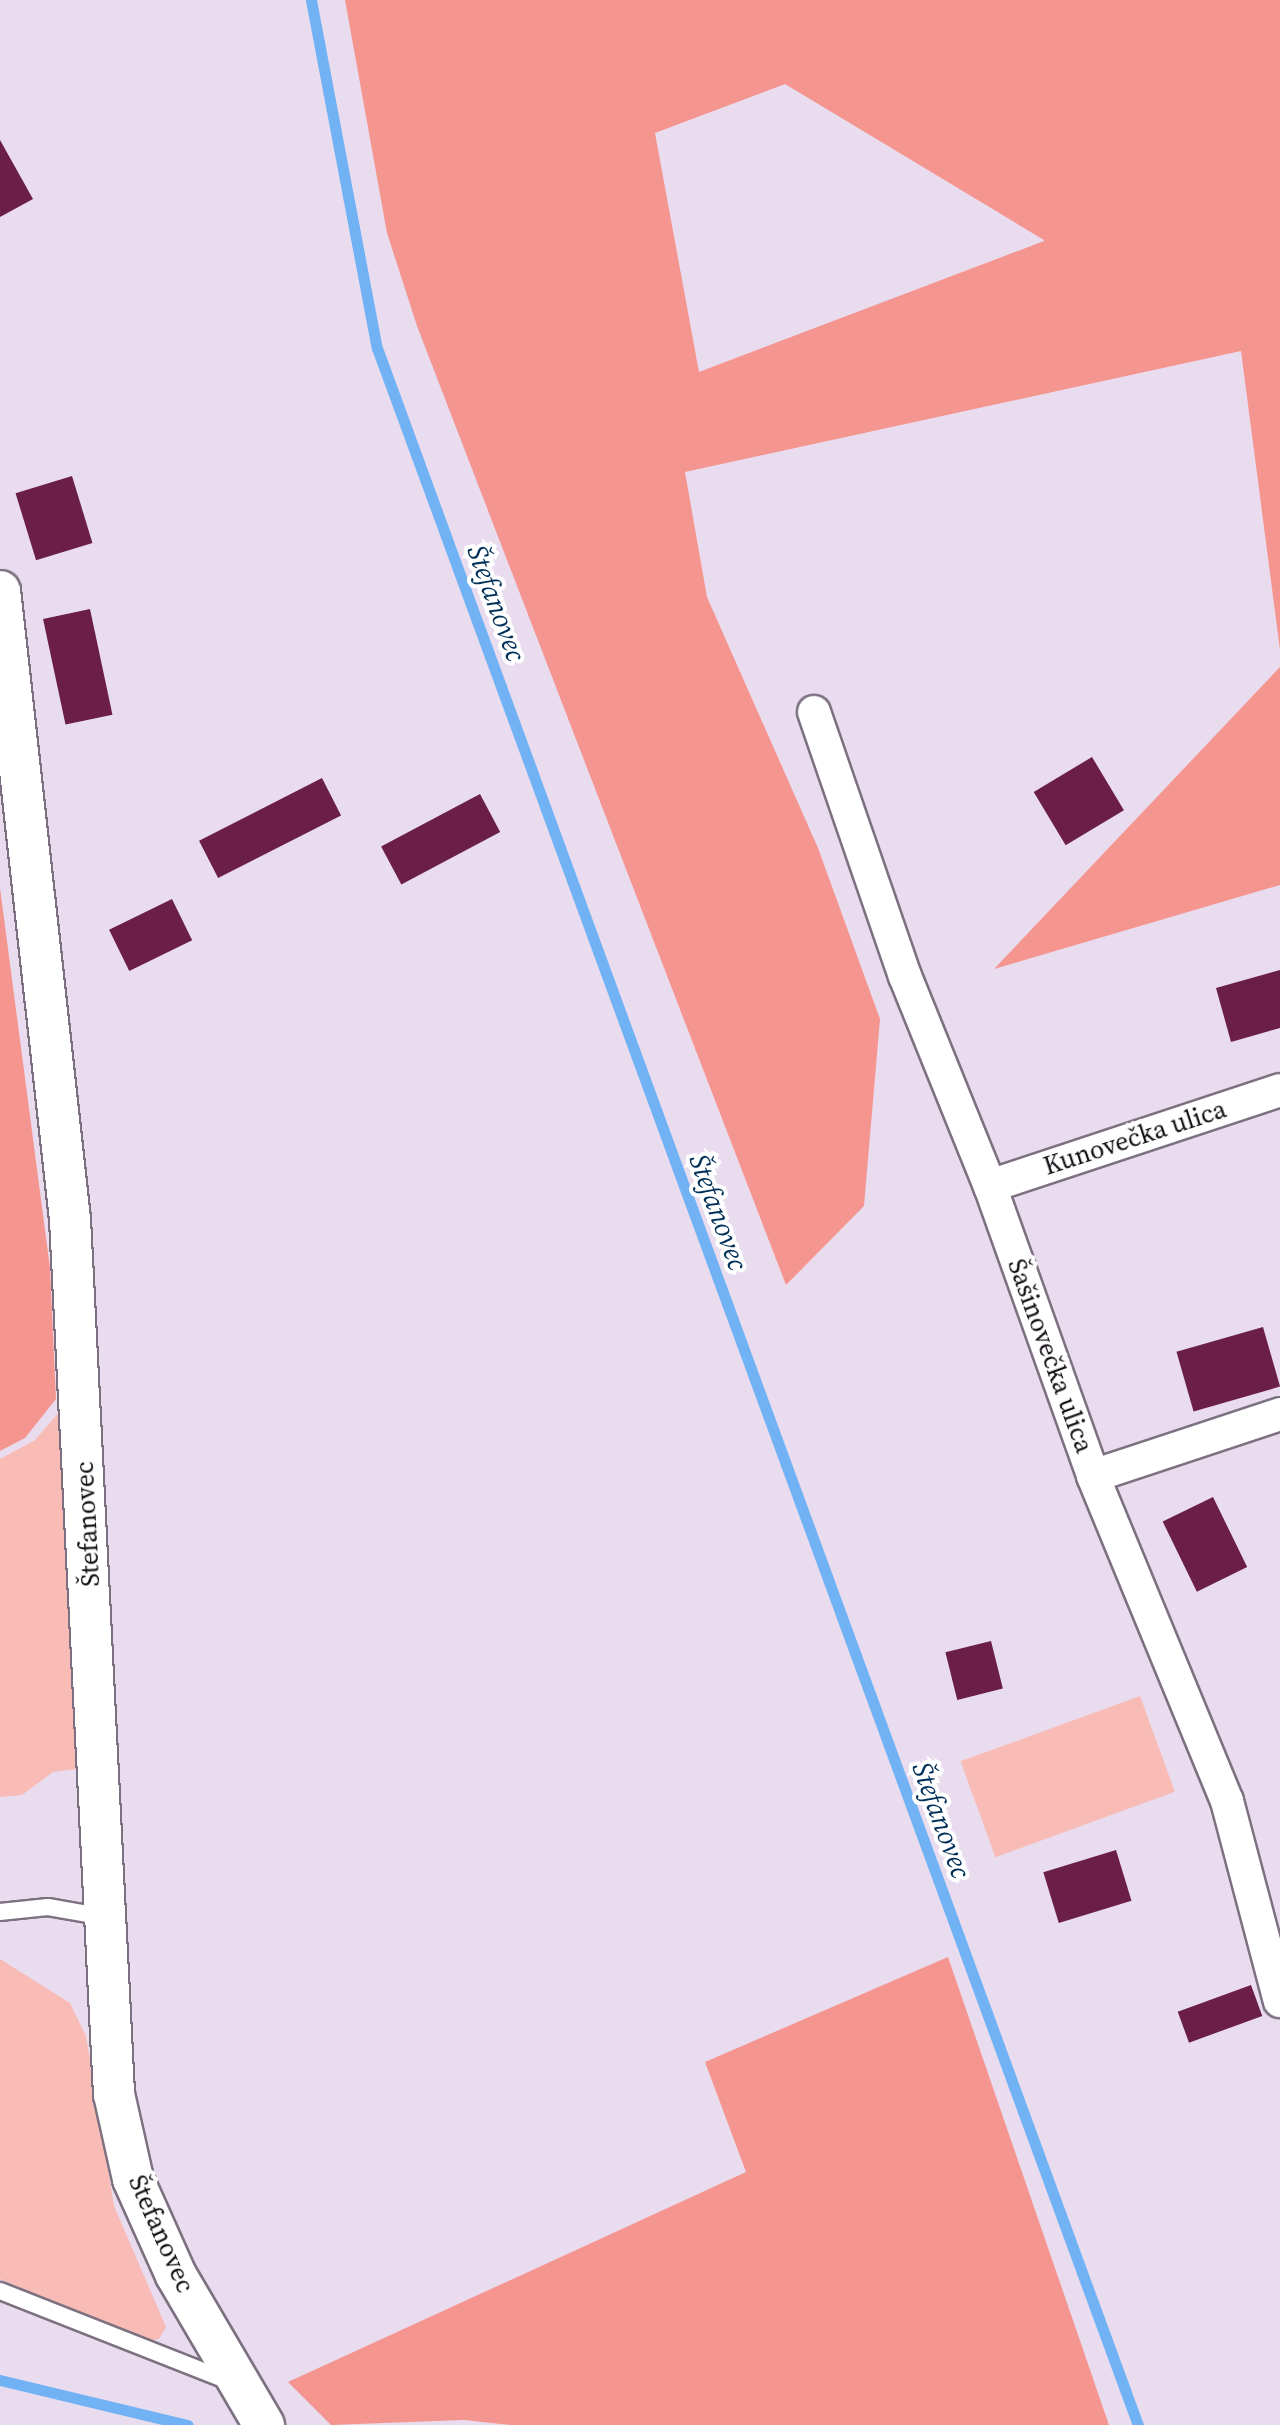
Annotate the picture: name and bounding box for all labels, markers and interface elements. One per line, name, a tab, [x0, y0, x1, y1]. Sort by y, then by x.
water label: Štefanovec	[460, 540, 534, 666]
street label: Kunovečka ulica	[1040, 1094, 1230, 1182]
water label: Štefanovec	[682, 1149, 756, 1275]
street label: Šašinovečka ulica	[1000, 1255, 1100, 1457]
street label: Štefanovec	[69, 1461, 107, 1587]
water label: Štefanovec	[905, 1757, 979, 1883]
street label: Štefanovec	[121, 2170, 201, 2298]

